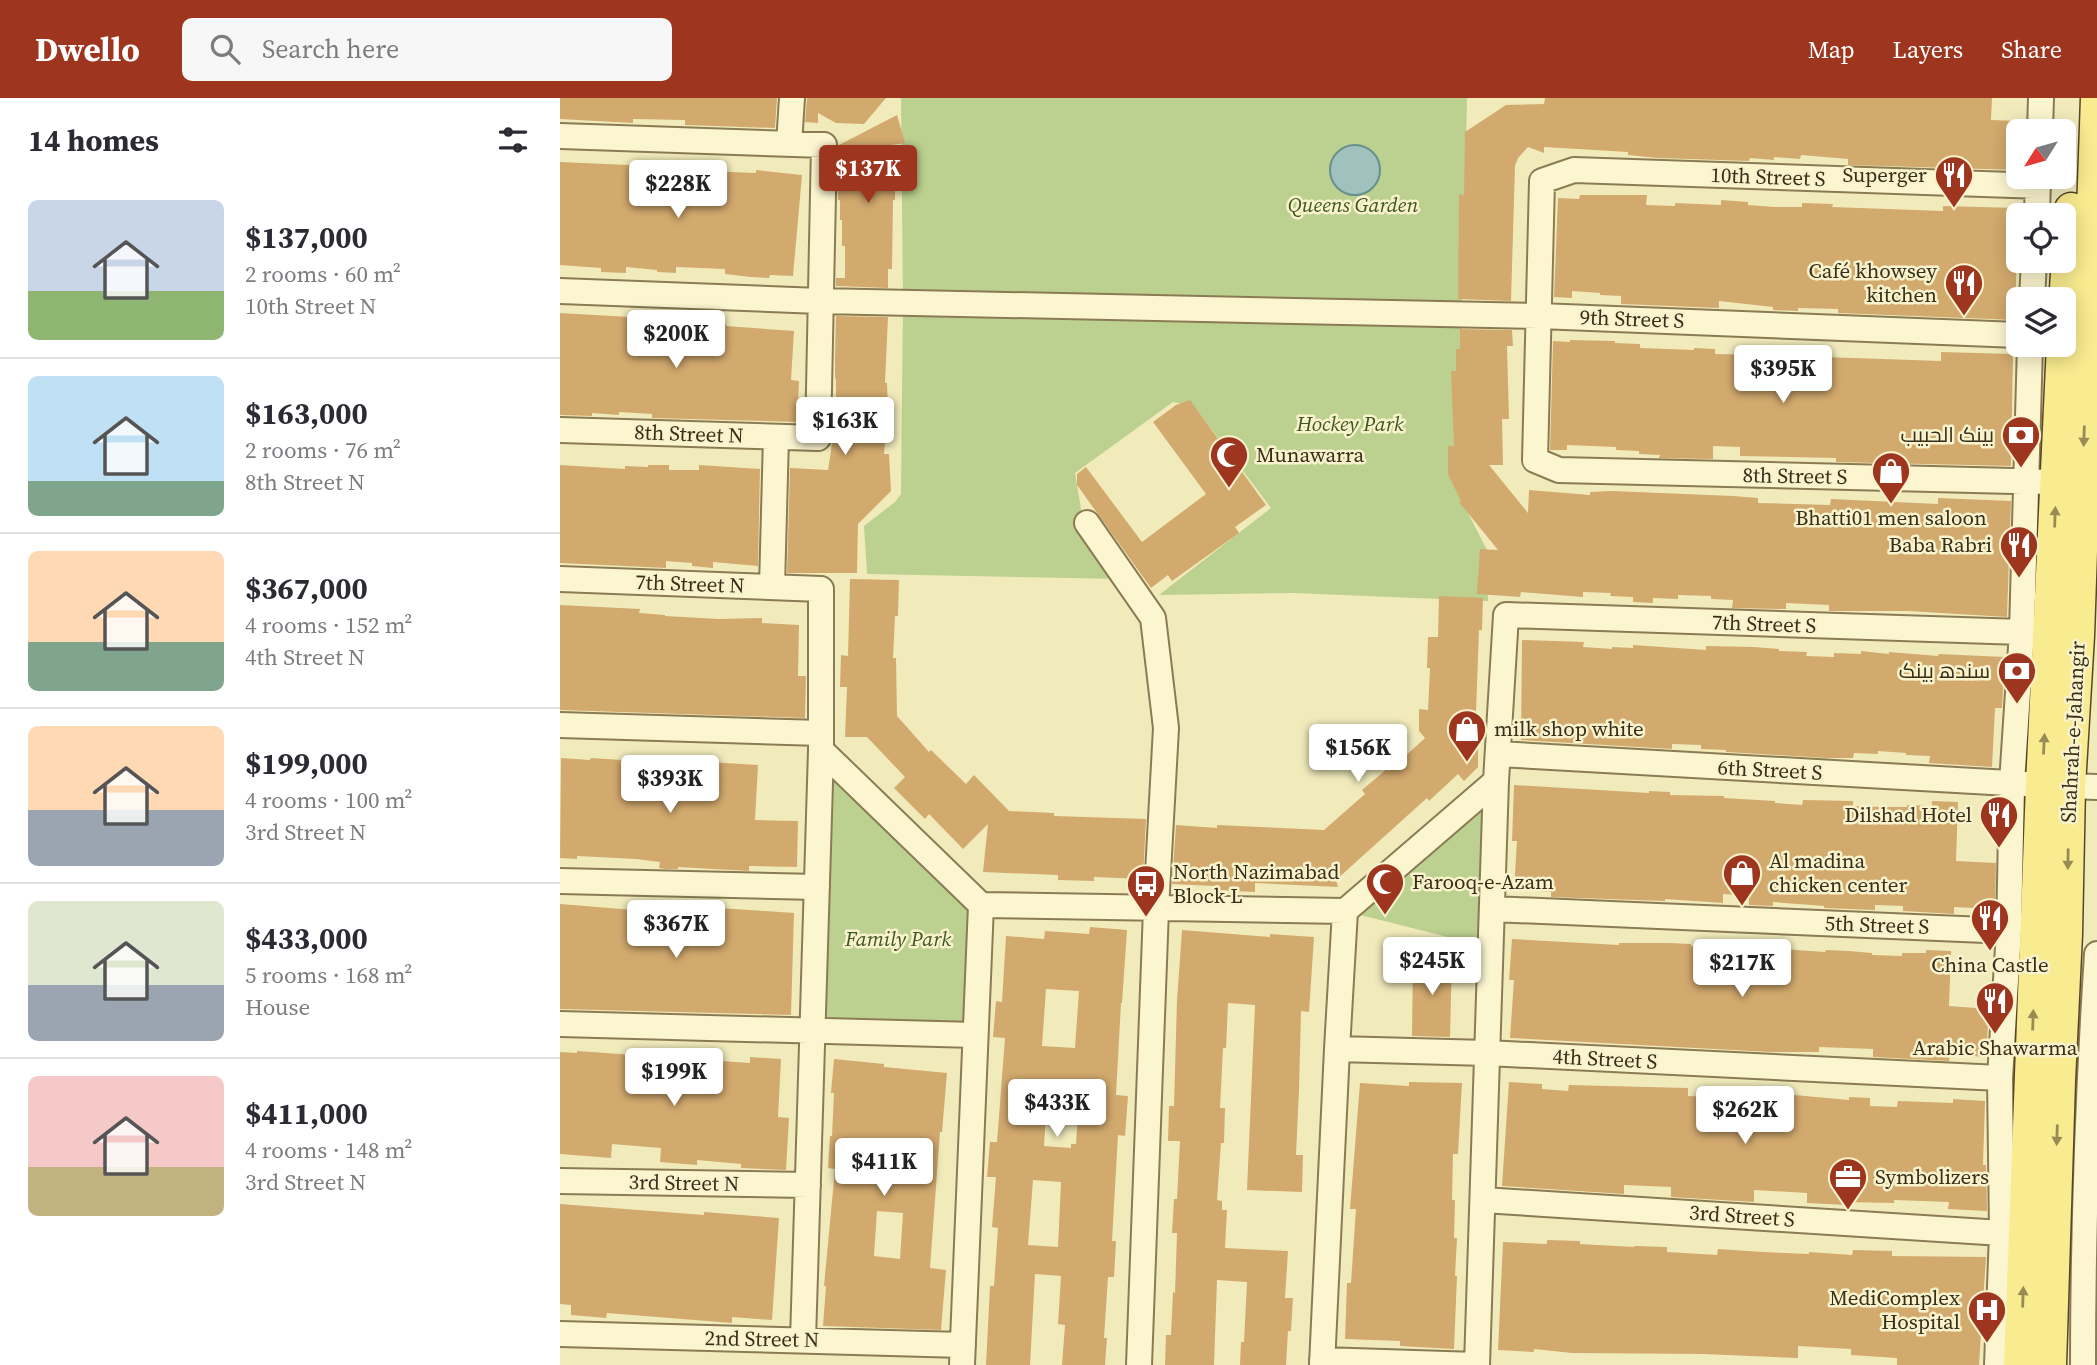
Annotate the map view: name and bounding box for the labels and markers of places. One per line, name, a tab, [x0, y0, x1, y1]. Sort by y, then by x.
pin: $137K	[819, 146, 917, 205]
restaurant icon: Superger	[1933, 154, 1975, 209]
pin: $228K	[629, 160, 727, 220]
place label: Superger	[1843, 160, 1927, 189]
place label: Café khowsey kitchen	[1809, 256, 1937, 309]
restaurant icon: Café khowsey kitchen	[1943, 262, 1985, 317]
pin: $200K	[627, 310, 725, 370]
pin: $395K	[1734, 345, 1832, 405]
pin: $163K	[796, 398, 894, 457]
bank icon: بينک الحبيب	[2000, 414, 2042, 469]
place label: بينک الحبيب	[1900, 420, 1994, 449]
mosque icon: Munawarra	[1208, 434, 1250, 489]
place label: Munawarra	[1256, 440, 1365, 469]
shop icon: Bhatti01 men saloon	[1870, 450, 1912, 505]
place label: Bhatti01 men saloon	[1795, 503, 1987, 532]
restaurant icon: Baba Rabri	[1998, 524, 2040, 579]
place label: Baba Rabri	[1889, 530, 1992, 559]
bank icon: سندھ بینک	[1996, 650, 2038, 705]
place label: سندھ بینک	[1899, 656, 1990, 685]
shop icon: milk shop white	[1446, 708, 1488, 763]
place label: milk shop white	[1494, 714, 1644, 743]
pin: $156K	[1309, 724, 1407, 784]
pin: $393K	[621, 756, 719, 815]
restaurant icon: Dilshad Hotel	[1978, 794, 2020, 849]
place label: Dilshad Hotel	[1845, 800, 1972, 829]
place label: Al madina chicken center	[1769, 846, 1907, 899]
shop icon: Al madina chicken center	[1721, 852, 1763, 907]
place label: North Nazimabad Block L	[1173, 857, 1339, 910]
mosque icon: Farooq-e-Azam	[1364, 861, 1406, 916]
bus stop icon: North Nazimabad Block L	[1125, 863, 1167, 918]
place label: Farooq-e-Azam	[1412, 867, 1554, 896]
restaurant icon: China Castle	[1969, 897, 2011, 952]
pin: $367K	[627, 900, 725, 960]
pin: $245K	[1383, 937, 1481, 997]
pin: $217K	[1693, 940, 1791, 999]
place label: China Castle	[1931, 950, 2049, 979]
restaurant icon: Arabic Shawarma	[1974, 980, 2016, 1035]
place label: Arabic Shawarma	[1912, 1033, 2078, 1062]
pin: $199K	[625, 1048, 723, 1108]
pin: $433K	[1008, 1080, 1106, 1139]
pin: $262K	[1696, 1086, 1794, 1146]
pin: $411K	[835, 1138, 933, 1198]
office icon: Symbolizers	[1827, 1156, 1869, 1211]
place label: Symbolizers	[1875, 1162, 1989, 1191]
place label: MediComplex Hospital	[1829, 1283, 1960, 1336]
hospital icon: MediComplex Hospital	[1966, 1289, 2008, 1344]

